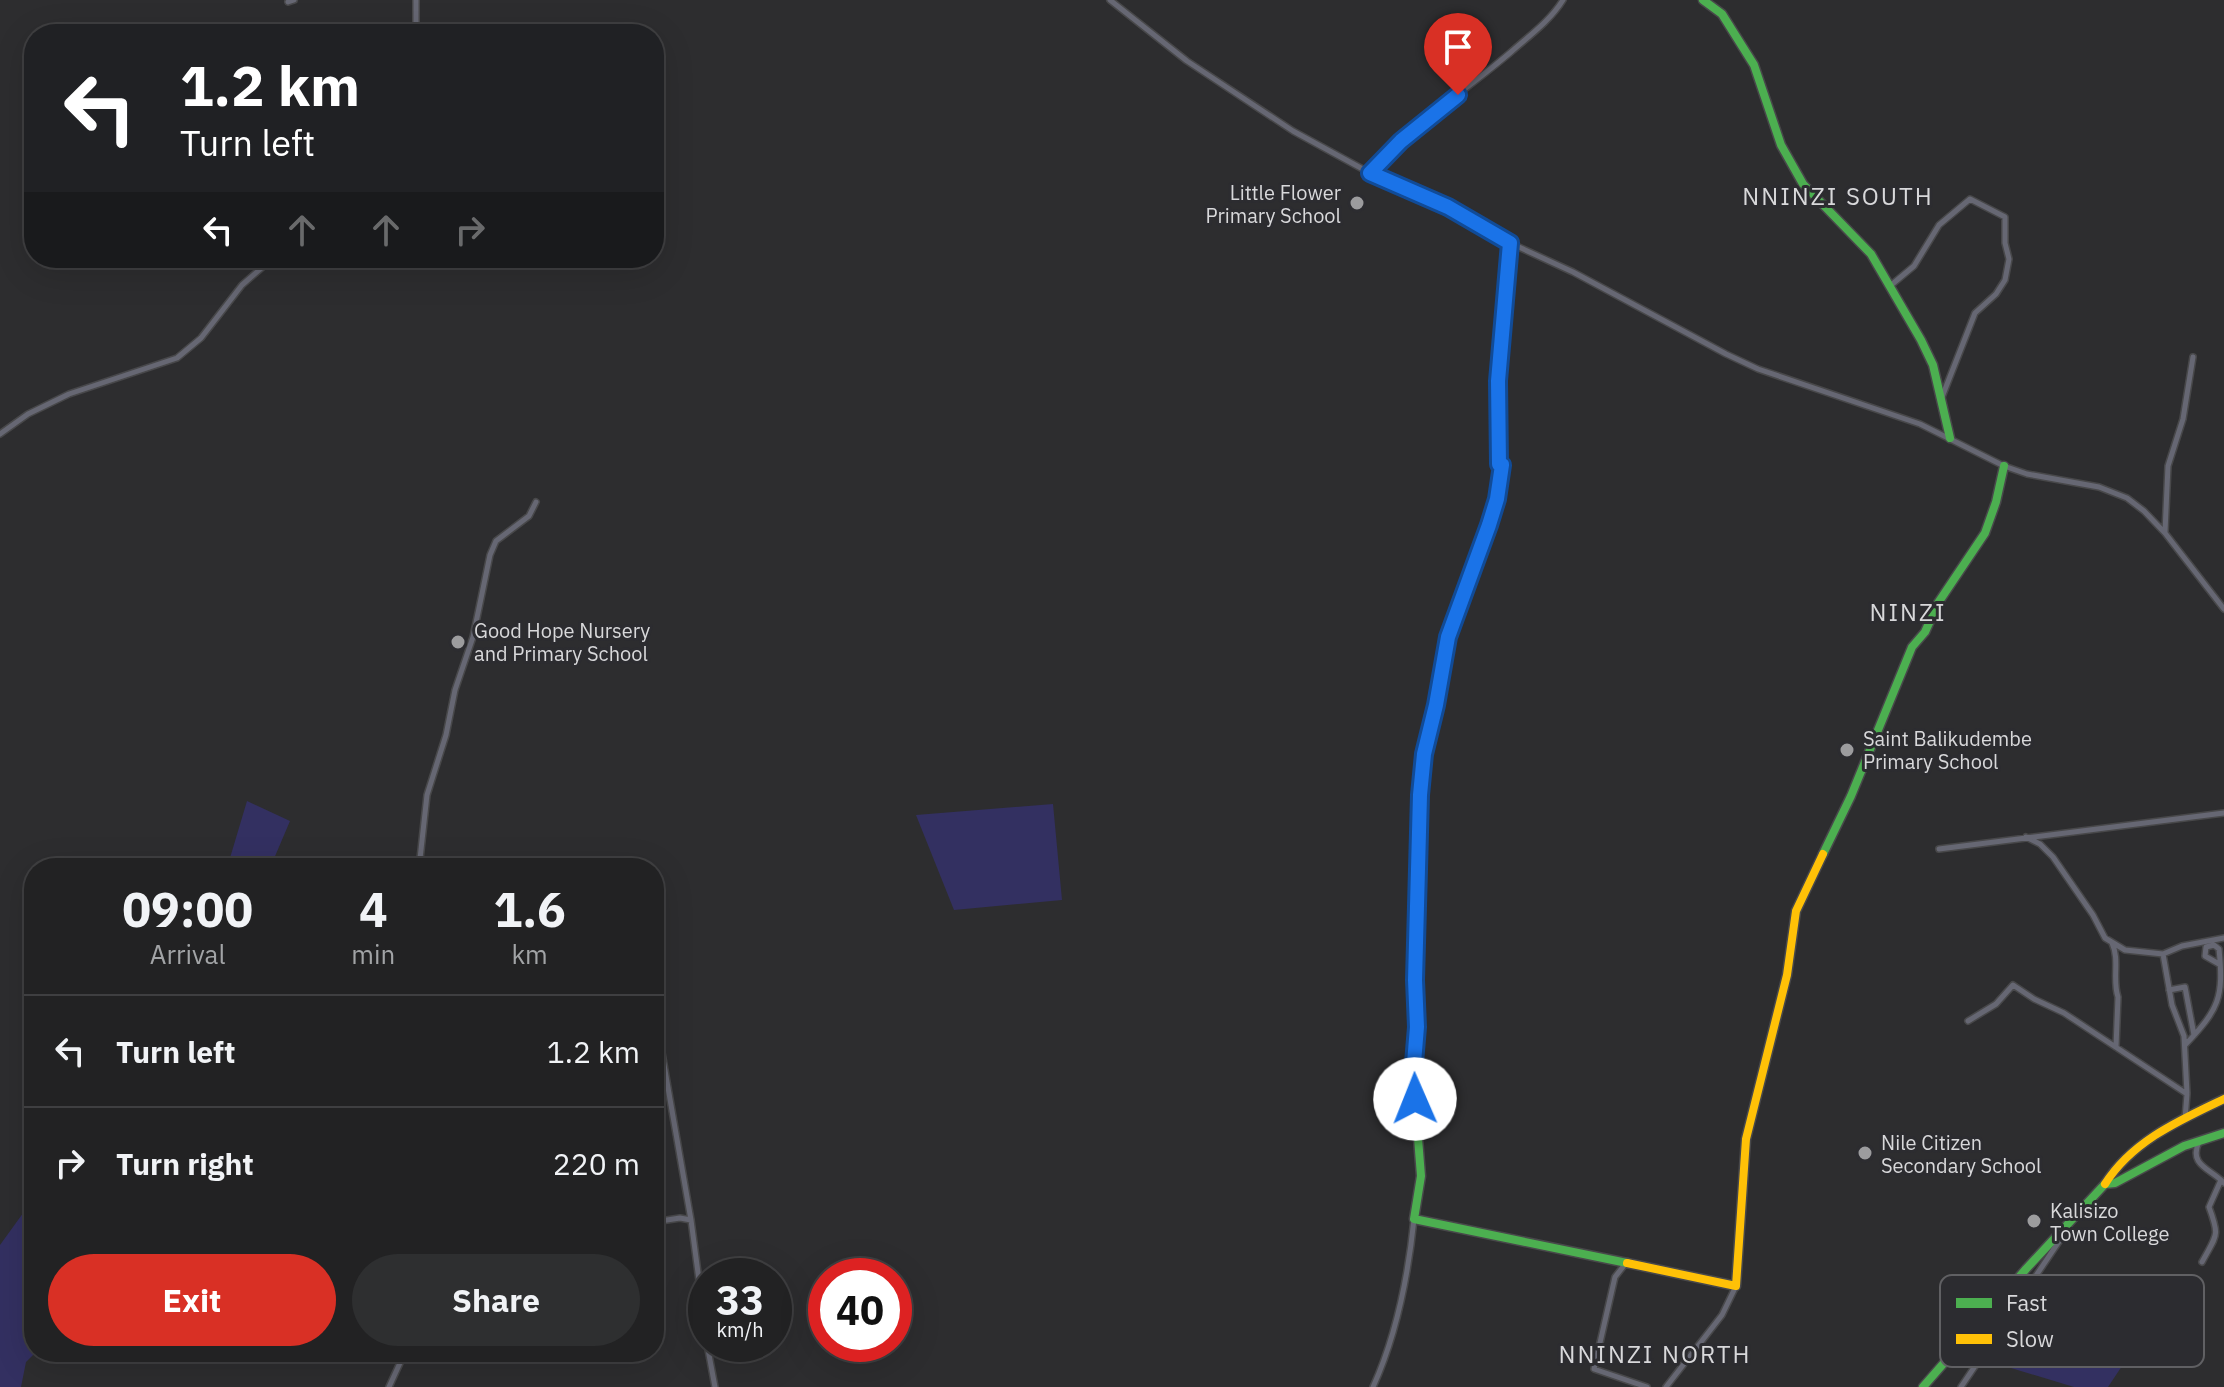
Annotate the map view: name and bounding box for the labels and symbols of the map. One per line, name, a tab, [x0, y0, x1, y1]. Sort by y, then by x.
pin	[1424, 13, 1492, 95]
place label: Little Flower Primary School	[1205, 179, 1341, 229]
district label: NNINZI SOUTH	[1742, 180, 1934, 212]
marker: Little Flower Primary School	[1348, 194, 1366, 212]
district label: NINZI	[1869, 596, 1947, 628]
place label: Good Hope Nursery and Primary School	[474, 617, 650, 667]
marker: Good Hope Nursery and Primary School	[449, 633, 467, 651]
place label: Saint Balikudembe Primary School	[1863, 725, 2032, 775]
marker: Saint Balikudembe Primary School	[1838, 741, 1856, 759]
position arrow	[1373, 1057, 1457, 1141]
place label: Nile Citizen Secondary School	[1881, 1129, 2042, 1179]
marker: Nile Citizen Secondary School	[1856, 1144, 1874, 1162]
place label: Kalisizo Town College	[2050, 1197, 2170, 1247]
marker: Kalisizo Town College	[2025, 1212, 2043, 1230]
speed limit sign: 40	[808, 1258, 912, 1362]
legend	[1940, 1275, 2204, 1367]
text: Fast	[2006, 1288, 2047, 1317]
text: Slow	[2006, 1324, 2054, 1353]
district label: NNINZI NORTH	[1558, 1338, 1752, 1370]

